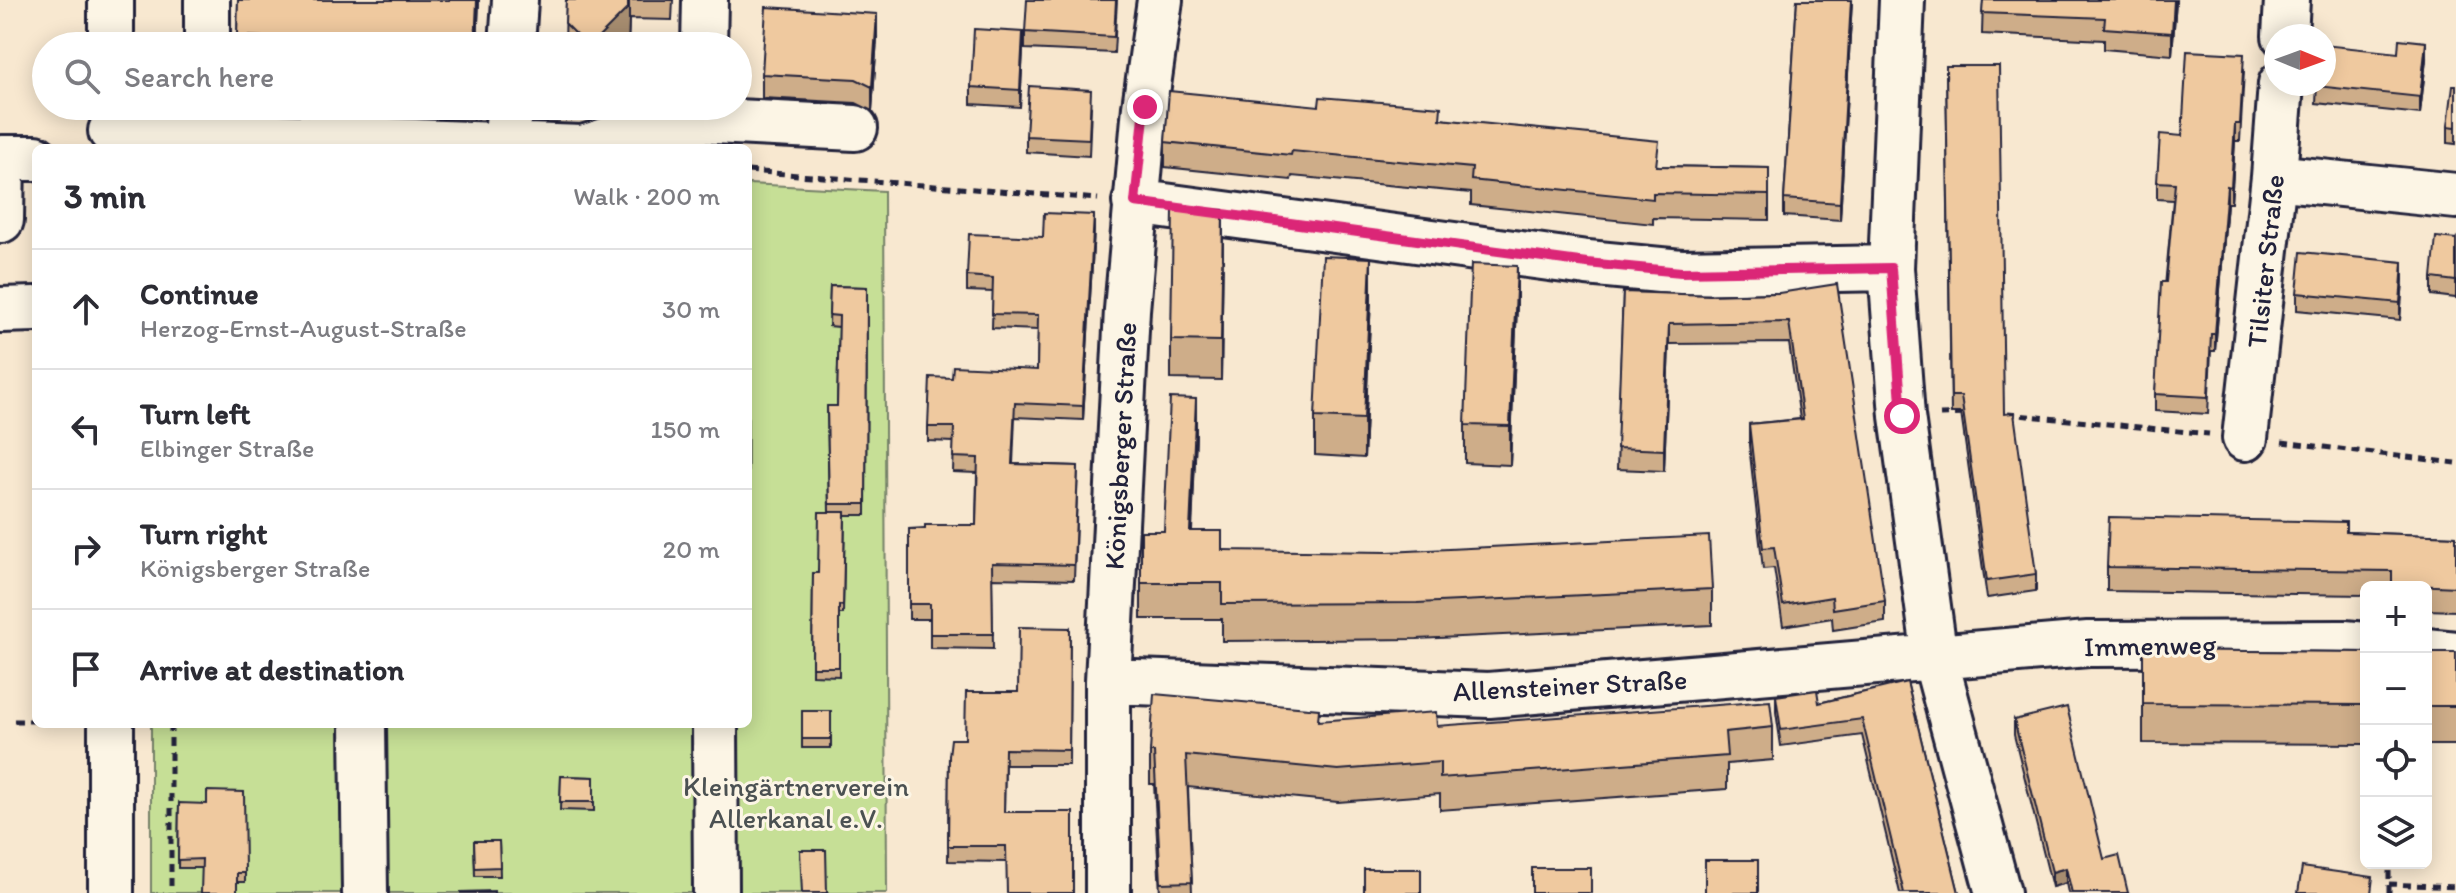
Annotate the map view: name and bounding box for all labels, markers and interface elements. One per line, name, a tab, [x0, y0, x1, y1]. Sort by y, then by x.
north arrow	[2264, 24, 2336, 96]
search box	[32, 32, 752, 120]
icon: search	[60, 54, 104, 98]
text: Search here	[124, 58, 274, 95]
route end	[1127, 89, 1163, 125]
street label: Tilsiter Straße	[2239, 173, 2291, 349]
text: 3 min	[64, 176, 146, 217]
text: Walk · 200 m	[573, 180, 720, 212]
text: Continue	[140, 275, 259, 312]
icon: ahead	[64, 287, 108, 331]
text: 30 m	[662, 293, 720, 325]
text: Herzog-Ernst-August-Straße	[140, 312, 467, 344]
street label: Königsberger Straße	[1097, 321, 1143, 571]
text: Turn left	[140, 395, 251, 432]
route start	[1884, 398, 1920, 434]
icon: left	[64, 407, 108, 451]
text: 150 m	[651, 413, 720, 445]
text: Elbinger Straße	[140, 432, 315, 464]
text: Turn right	[140, 515, 268, 552]
icon: right	[64, 527, 108, 571]
text: 20 m	[663, 533, 720, 565]
text: Königsberger Straße	[140, 552, 370, 584]
map controls	[2360, 581, 2432, 869]
button: +	[2360, 581, 2432, 653]
street label: Immenweg	[2084, 627, 2217, 663]
icon: arrive	[64, 647, 108, 691]
text: Arrive at destination	[140, 651, 404, 688]
button: −	[2360, 653, 2432, 725]
street label: Allensteiner Straße	[1452, 662, 1688, 708]
button: locate	[2360, 725, 2432, 797]
park label: Kleingärtnerverein Allerkanal e.V.	[683, 769, 909, 835]
button: layers	[2360, 797, 2432, 869]

